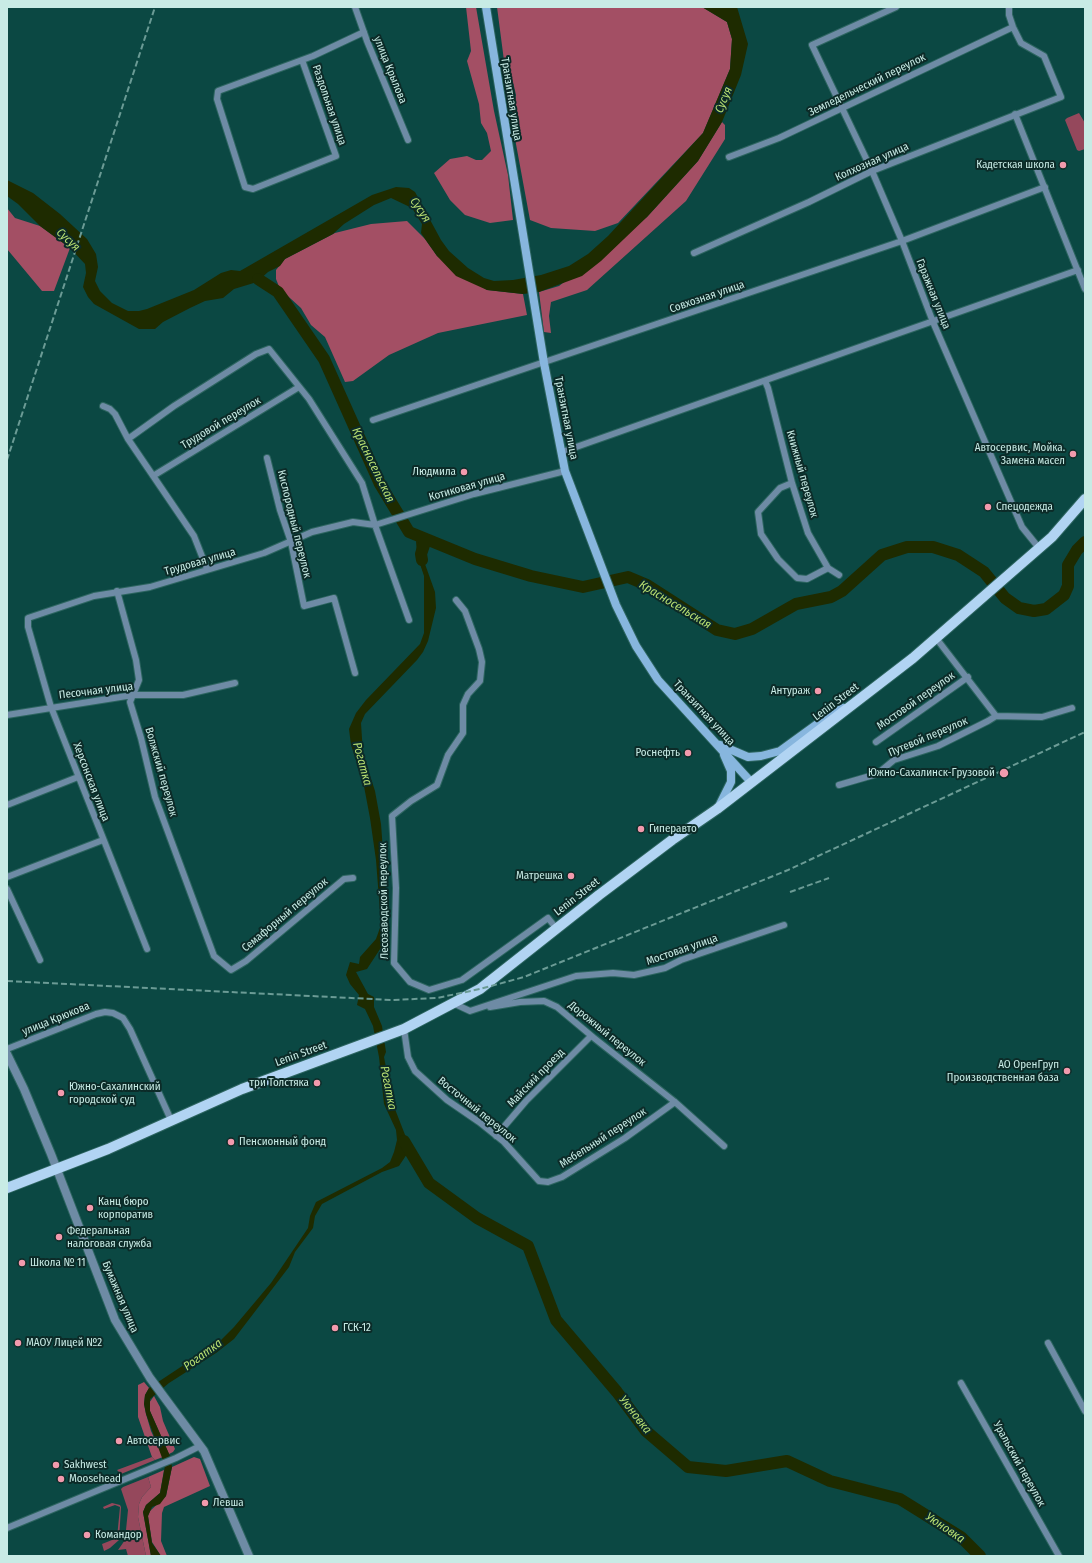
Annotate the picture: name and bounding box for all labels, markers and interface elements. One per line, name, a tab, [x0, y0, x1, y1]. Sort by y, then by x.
street label: улица Крылова	[371, 34, 409, 106]
street label: Земледельческий переулок	[806, 51, 928, 119]
street label: Транзитная улица	[498, 56, 524, 142]
street label: Раздольная улица	[309, 63, 349, 147]
water label: Сусуя	[712, 85, 736, 115]
street label: Колхозная улица	[833, 140, 911, 184]
place label: Кадетская школа	[976, 158, 1055, 172]
marker: Кадетская школа	[1058, 160, 1068, 170]
water label: Сусуя	[406, 195, 434, 225]
water label: Сусуя	[53, 226, 83, 254]
street label: Гаражная улица	[913, 257, 953, 331]
street label: Совхозная улица	[668, 278, 746, 316]
street label: Транзитная улица	[551, 375, 581, 461]
street label: Трудовой переулок	[179, 394, 263, 452]
water label: Красносельская	[349, 425, 397, 505]
street label: Книжный переулок	[783, 429, 821, 519]
place label: Автосервис, Мойка. Замена масел	[975, 441, 1065, 467]
marker: Автосервис, Мойка. Замена масел	[1068, 449, 1078, 459]
place label: Людмила	[413, 465, 456, 479]
marker: Людмила	[459, 467, 469, 477]
street label: Кислородный переулок	[274, 469, 314, 579]
street label: Котиковая улица	[427, 470, 507, 504]
place label: Спецодежда	[996, 500, 1053, 514]
marker: Спецодежда	[983, 502, 993, 512]
street label: Трудовая улица	[163, 546, 237, 578]
water label: Красносельская	[636, 578, 714, 632]
street label: Мостовой переулок	[875, 669, 957, 733]
street label: Транзитная улица	[670, 678, 738, 748]
street label: Песочная улица	[58, 680, 134, 702]
street label: Lenin Street	[810, 680, 862, 724]
place label: Антураж	[771, 684, 810, 698]
marker: Антураж	[813, 686, 823, 696]
street label: Путевой переулок	[886, 714, 970, 760]
street label: Волжский переулок	[142, 726, 180, 818]
street label: Херсонская улица	[70, 741, 112, 823]
water label: Рогатка	[349, 741, 375, 787]
place label: Роснефть	[635, 746, 680, 760]
marker: Роснефть	[683, 748, 693, 758]
place label: Южно-Сахалинск-Грузовой	[868, 766, 995, 780]
marker: Южно-Сахалинск-Грузовой	[998, 767, 1010, 779]
place label: Гиперавто	[649, 822, 697, 836]
marker: Гиперавто	[636, 824, 646, 834]
street label: Лесозаводской переулок	[376, 843, 392, 959]
place label: Матрешка	[516, 869, 563, 883]
marker: Матрешка	[566, 871, 576, 881]
street label: Семафорный переулок	[239, 875, 331, 955]
street label: Lenin Street	[552, 875, 602, 919]
street label: Мостовая улица	[645, 932, 719, 968]
street label: Дорожный переулок	[566, 999, 648, 1069]
street label: улица Крюкова	[20, 1000, 92, 1038]
street label: Lenin Street	[273, 1039, 329, 1069]
street label: Майский проезд	[505, 1046, 567, 1110]
place label: АО ОренГруп Производственная база	[947, 1058, 1059, 1084]
water label: Рогатка	[377, 1065, 399, 1111]
marker: АО ОренГруп Производственная база	[1062, 1066, 1072, 1076]
street label: Восточный переулок	[435, 1074, 519, 1146]
place label: три Толстяка	[250, 1076, 309, 1090]
marker: три Толстяка	[312, 1078, 322, 1088]
place label: Южно-Сахалинский городской суд	[69, 1080, 161, 1106]
marker: Южно-Сахалинский городской суд	[56, 1088, 66, 1098]
street label: Мебельный переулок	[557, 1105, 649, 1171]
place label: Пенсионный фонд	[239, 1135, 326, 1149]
marker: Пенсионный фонд	[226, 1137, 236, 1147]
place label: Канц бюро корпоратив	[98, 1195, 153, 1221]
marker: Канц бюро корпоратив	[85, 1203, 95, 1213]
place label: Федеральная налоговая служба	[67, 1224, 152, 1250]
marker: Федеральная налоговая служба	[54, 1232, 64, 1242]
place label: Школа № 11	[30, 1256, 86, 1270]
marker: Школа № 11	[17, 1258, 27, 1268]
street label: Бумажная улица	[99, 1259, 141, 1335]
place label: ГСК-12	[343, 1321, 371, 1335]
marker: ГСК-12	[330, 1323, 340, 1333]
place label: МАОУ Лицей №2	[26, 1336, 102, 1350]
water label: Рогатка	[181, 1336, 225, 1374]
marker: МАОУ Лицей №2	[13, 1338, 23, 1348]
water label: Уюновка	[616, 1393, 654, 1437]
street label: Уральский переулок	[990, 1419, 1048, 1509]
place label: Автосервис	[127, 1434, 180, 1448]
marker: Автосервис	[114, 1436, 124, 1446]
place label: Sakhwest	[64, 1458, 107, 1472]
marker: Sakhwest	[51, 1460, 61, 1470]
place label: Moosehead	[69, 1472, 121, 1486]
marker: Moosehead	[56, 1474, 66, 1484]
place label: Левша	[213, 1496, 244, 1510]
marker: Левша	[200, 1498, 210, 1508]
water label: Уюновка	[923, 1510, 967, 1546]
place label: Командор	[95, 1528, 142, 1542]
marker: Командор	[82, 1530, 92, 1540]

